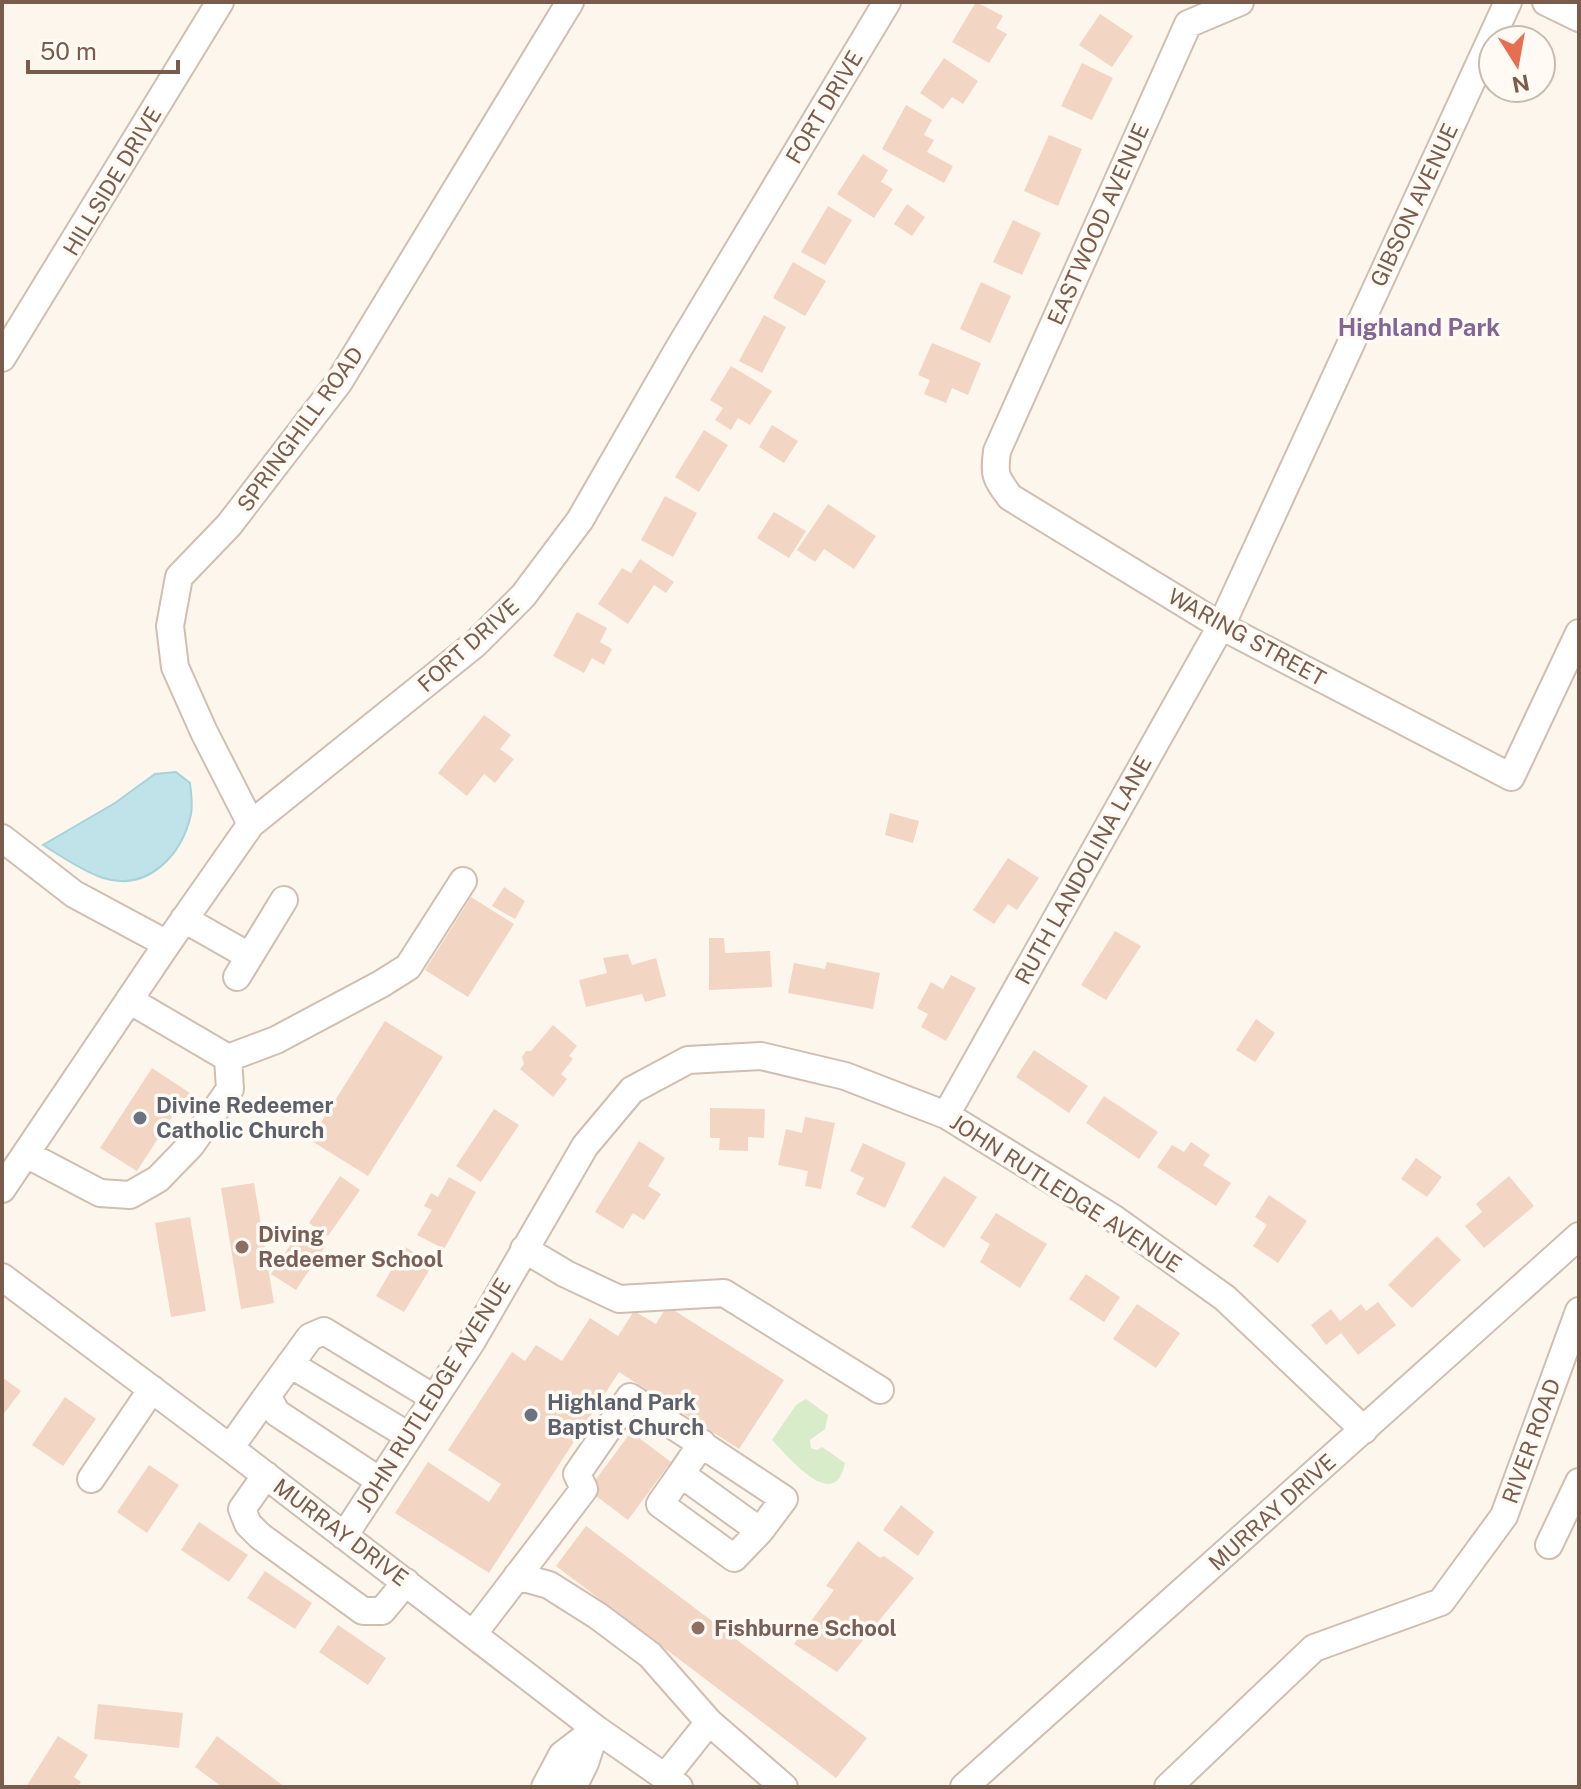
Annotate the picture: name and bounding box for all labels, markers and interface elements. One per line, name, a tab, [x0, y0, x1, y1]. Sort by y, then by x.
scale bar	[28, 24, 178, 74]
north arrow	[1477, 24, 1557, 104]
text: 50 m	[40, 37, 97, 65]
street label: FORT DRIVE	[780, 46, 868, 168]
text: N	[1510, 69, 1532, 98]
street label: HILLSIDE DRIVE	[57, 102, 167, 260]
street label: EASTWOOD AVENUE	[1042, 119, 1154, 329]
street label: GIBSON AVENUE	[1365, 119, 1463, 291]
district label: Highland Park	[1338, 313, 1500, 341]
street label: SPRINGHILL ROAD	[232, 342, 368, 516]
street label: WARING STREET	[1164, 583, 1330, 691]
street label: FORT DRIVE	[412, 593, 524, 697]
street label: RUTH LANDOLINA LANE	[1009, 751, 1157, 989]
place label: Divine Redeemer Catholic Church	[156, 1092, 334, 1143]
street label: JOHN RUTLEDGE AVENUE	[945, 1108, 1187, 1278]
marker: Divine Redeemer Catholic Church	[131, 1109, 149, 1127]
place label: Diving Redeemer School	[258, 1221, 443, 1272]
marker: Diving Redeemer School	[233, 1238, 251, 1256]
street label: JOHN RUTLEDGE AVENUE	[350, 1273, 516, 1517]
street label: RIVER ROAD	[1496, 1375, 1566, 1507]
place label: Highland Park Baptist Church	[547, 1389, 704, 1440]
marker: Highland Park Baptist Church	[522, 1406, 540, 1424]
street label: MURRAY DRIVE	[1203, 1448, 1341, 1576]
street label: MURRAY DRIVE	[269, 1473, 413, 1591]
place label: Fishburne School	[714, 1615, 897, 1641]
marker: Fishburne School	[689, 1619, 707, 1637]

